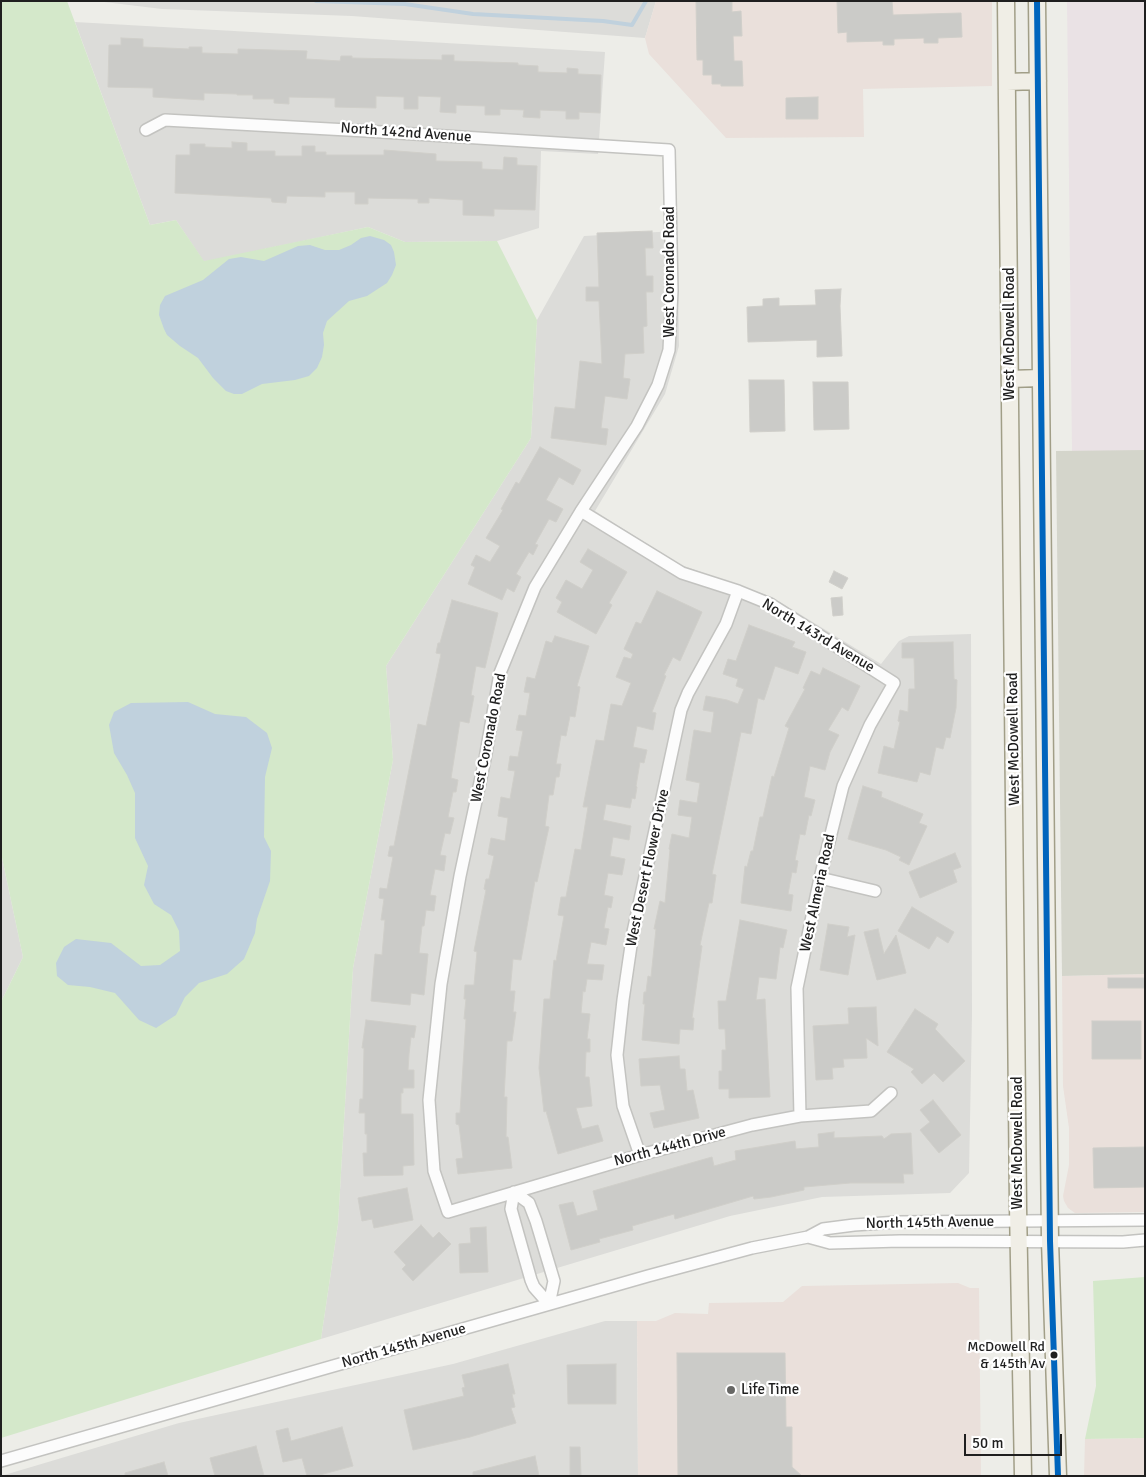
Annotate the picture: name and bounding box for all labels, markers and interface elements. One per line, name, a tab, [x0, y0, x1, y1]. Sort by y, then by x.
street label: North 142nd Avenue	[340, 119, 472, 147]
street label: West Coronado Road	[661, 206, 679, 338]
street label: West McDowell Road	[1001, 267, 1019, 401]
street label: North 143rd Avenue	[758, 595, 878, 677]
street label: West Coronado Road	[468, 672, 510, 804]
street label: West McDowell Road	[1004, 672, 1024, 806]
street label: West Desert Flower Drive	[622, 788, 674, 948]
street label: West Almeria Road	[797, 832, 839, 954]
street label: West McDowell Road	[1009, 1076, 1027, 1210]
street label: North 144th Drive	[612, 1123, 728, 1171]
street label: North 145th Avenue	[866, 1213, 994, 1233]
street label: North 145th Avenue	[340, 1320, 468, 1372]
place label: McDowell Rd & 145th Av	[967, 1339, 1045, 1371]
marker: McDowell Rd & 145th Av	[1049, 1350, 1059, 1360]
place label: Life Time	[741, 1381, 799, 1399]
marker: Life Time	[725, 1384, 737, 1396]
scale bar	[966, 1424, 1064, 1456]
text: 50 m	[972, 1434, 1003, 1452]

